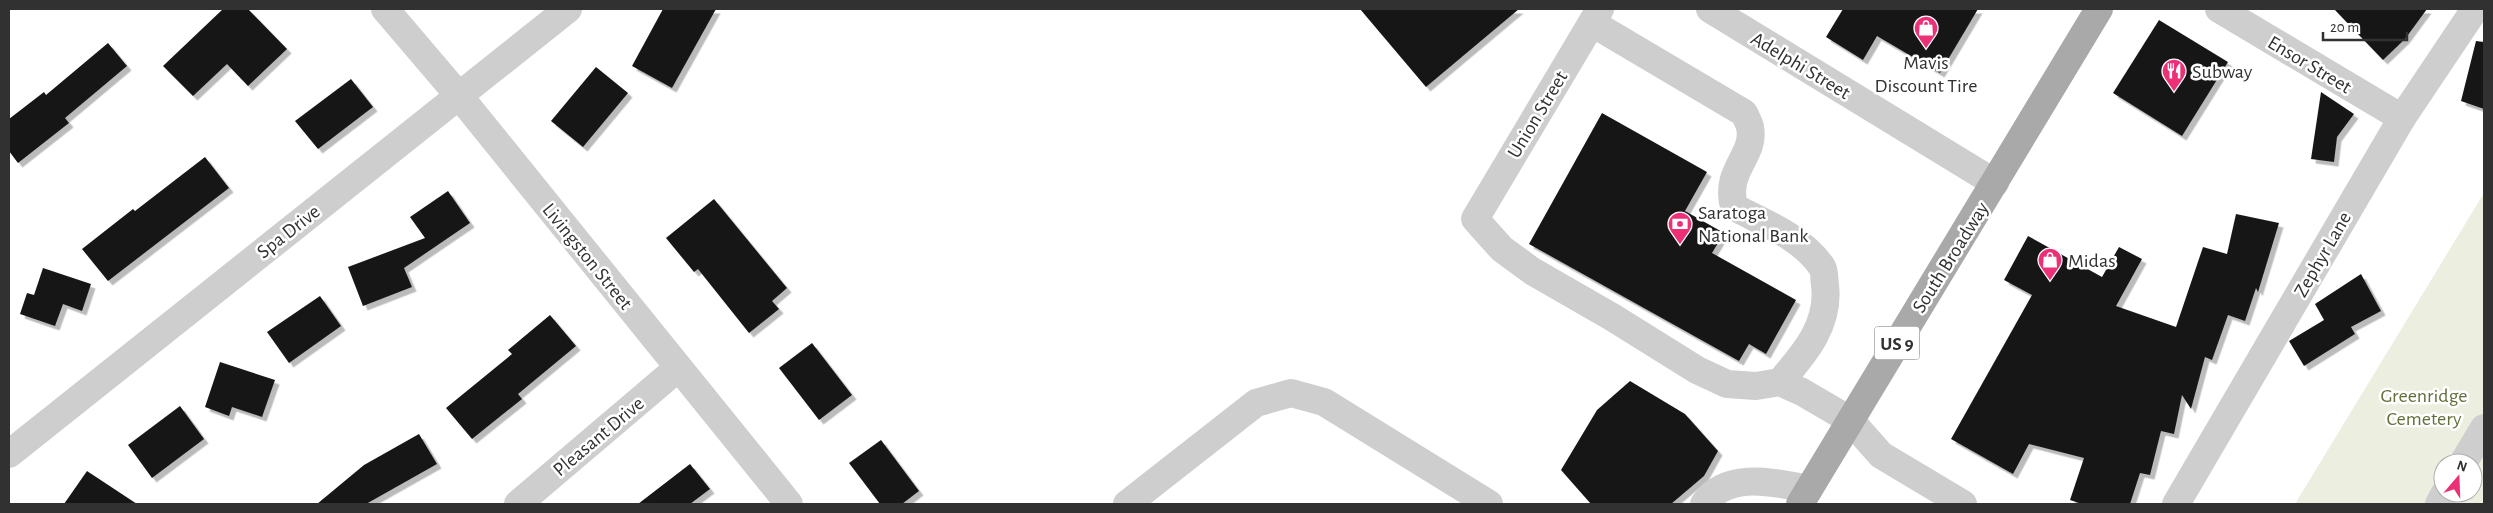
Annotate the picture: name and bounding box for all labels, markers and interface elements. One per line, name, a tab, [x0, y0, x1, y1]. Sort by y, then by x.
scale bar	[2323, 10, 2407, 42]
shop icon: Mavis Discount Tire	[1913, 15, 1939, 49]
text: 20 m	[2330, 20, 2359, 35]
street label: Adelphi Street	[1748, 29, 1854, 103]
street label: Ensor Street	[2264, 32, 2355, 98]
place label: Mavis Discount Tire	[1875, 53, 1977, 96]
restaurant icon: Subway	[2161, 58, 2187, 92]
place label: Subway	[2192, 62, 2253, 82]
street label: Union Street	[1504, 67, 1572, 161]
street label: South Broadway	[1909, 198, 1993, 316]
street label: Livingston Street	[538, 200, 636, 314]
street label: Spa Drive	[253, 201, 324, 262]
place label: Saratoga National Bank	[1698, 203, 1808, 246]
street label: Zephyr Lane	[2291, 209, 2355, 300]
bank icon: Saratoga National Bank	[1667, 211, 1693, 245]
shop icon: Midas	[2037, 247, 2063, 281]
place label: Midas	[2068, 251, 2116, 271]
road number: US 9	[1874, 326, 1920, 359]
park label: Greenridge Cemetery	[2380, 386, 2468, 429]
street label: Pleasant Drive	[549, 393, 648, 480]
north arrow	[2433, 453, 2483, 503]
text: N	[2455, 458, 2469, 475]

